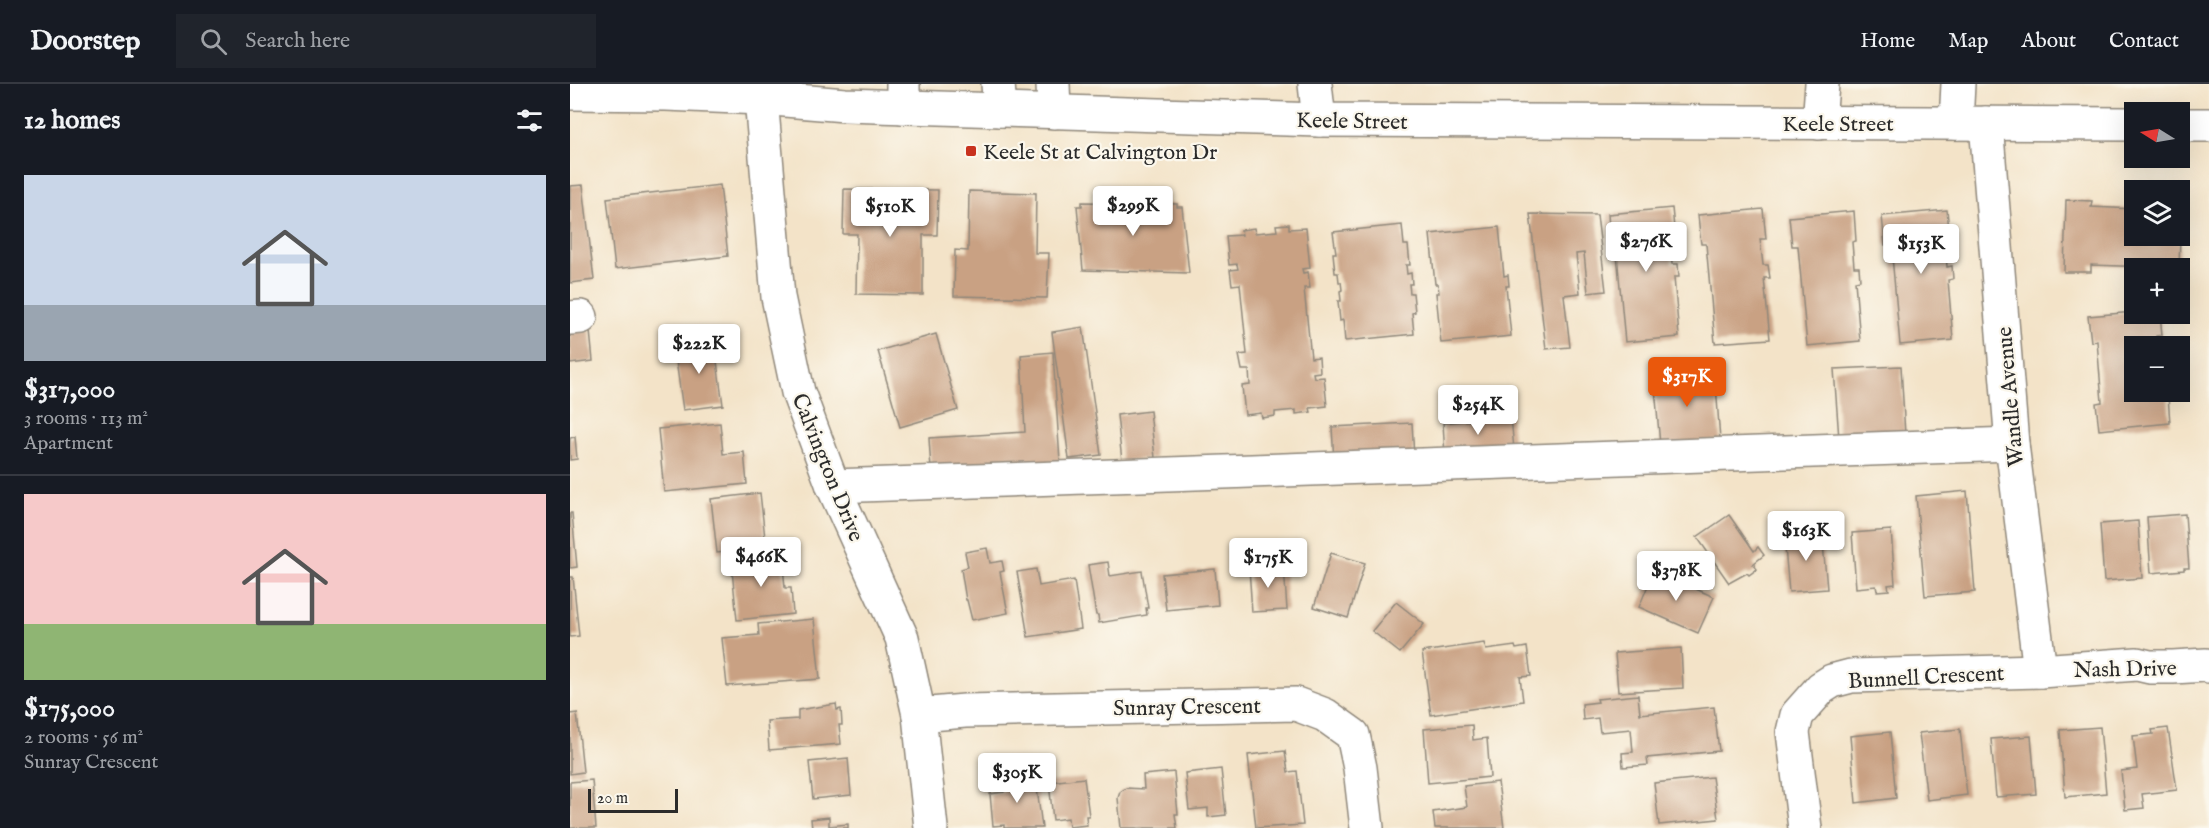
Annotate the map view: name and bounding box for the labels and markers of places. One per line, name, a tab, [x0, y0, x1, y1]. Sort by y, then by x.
place label: Keele St at Calvington Dr	[983, 139, 1217, 167]
marker: Keele St at Calvington Dr	[964, 144, 978, 158]
pin: $299K	[1091, 186, 1175, 237]
pin: $510K	[848, 187, 932, 238]
pin: $276K	[1604, 222, 1688, 273]
pin: $153K	[1879, 224, 1963, 275]
pin: $222K	[657, 324, 741, 375]
pin: $317K	[1645, 357, 1729, 408]
pin: $254K	[1436, 385, 1520, 436]
pin: $163K	[1764, 511, 1848, 562]
pin: $466K	[719, 537, 803, 588]
pin: $175K	[1226, 538, 1310, 589]
pin: $378K	[1634, 551, 1718, 602]
pin: $305K	[975, 753, 1059, 804]

